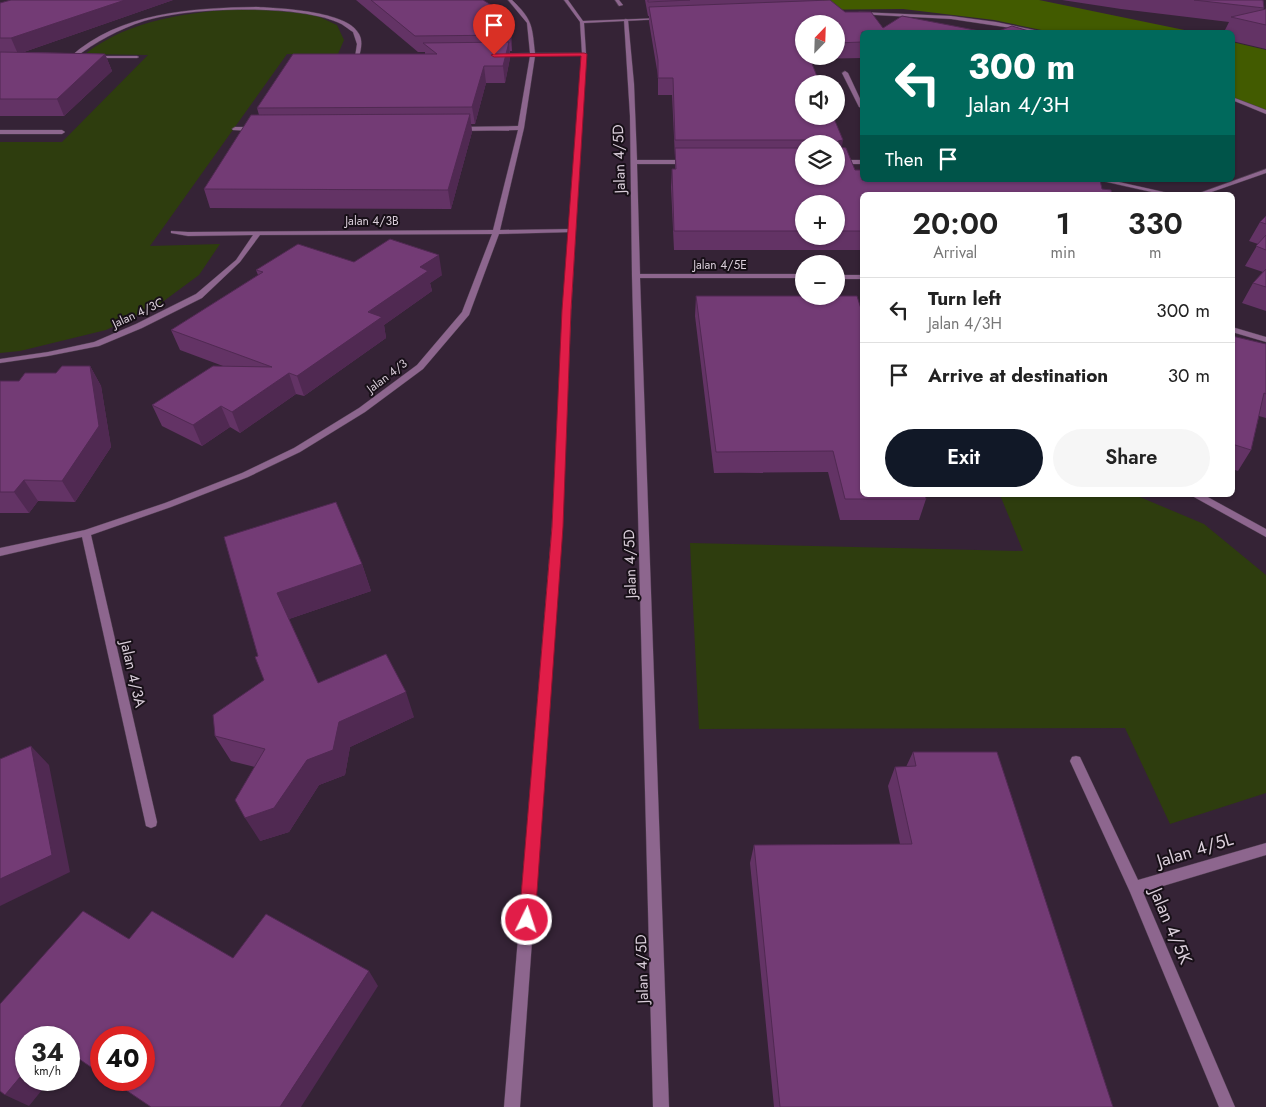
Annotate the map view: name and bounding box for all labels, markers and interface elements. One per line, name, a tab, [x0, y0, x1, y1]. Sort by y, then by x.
pin	[473, 4, 515, 55]
icon: arrive	[480, 11, 508, 39]
north arrow	[795, 15, 845, 65]
map controls	[795, 15, 845, 305]
text: 300 m	[968, 42, 1075, 92]
icon: left	[885, 50, 950, 115]
button: sound	[795, 75, 845, 125]
text: Jalan 4/3H	[968, 88, 1070, 120]
street label: Jalan 4/5D	[607, 124, 631, 196]
button: layers	[795, 135, 845, 185]
icon: arrive	[934, 145, 962, 173]
text: Then	[885, 146, 924, 173]
button: +	[795, 195, 845, 245]
text: 20:00	[912, 202, 998, 245]
text: 1	[1056, 202, 1070, 245]
text: 330	[1128, 202, 1183, 245]
street label: Jalan 4/3B	[343, 212, 399, 230]
text: Arrival	[933, 241, 977, 264]
text: min	[1051, 241, 1076, 264]
text: m	[1149, 241, 1162, 264]
button: −	[795, 255, 845, 305]
street label: Jalan 4/5E	[691, 256, 747, 274]
text: Turn left	[928, 285, 1001, 312]
street label: Jalan 4/3C	[107, 293, 167, 334]
icon: left	[885, 296, 913, 324]
text: 300 m	[1156, 297, 1210, 324]
text: Jalan 4/3H	[928, 312, 1002, 335]
street label: Jalan 4/3	[361, 354, 411, 398]
icon: arrive	[885, 361, 913, 389]
text: Arrive at destination	[928, 362, 1108, 389]
text: 30 m	[1168, 362, 1210, 389]
button: Exit	[885, 429, 1043, 487]
button: Share	[1053, 429, 1210, 487]
street label: Jalan 4/5D	[618, 529, 642, 601]
street label: Jalan 4/3A	[114, 636, 151, 710]
street label: Jalan 4/5L	[1152, 826, 1236, 875]
street label: Jalan 4/5K	[1142, 882, 1199, 969]
position arrow	[500, 893, 552, 945]
street label: Jalan 4/5D	[630, 934, 654, 1006]
speed limit sign: 40	[90, 1026, 155, 1091]
text: 34	[31, 1034, 64, 1070]
text: km/h	[34, 1062, 61, 1080]

